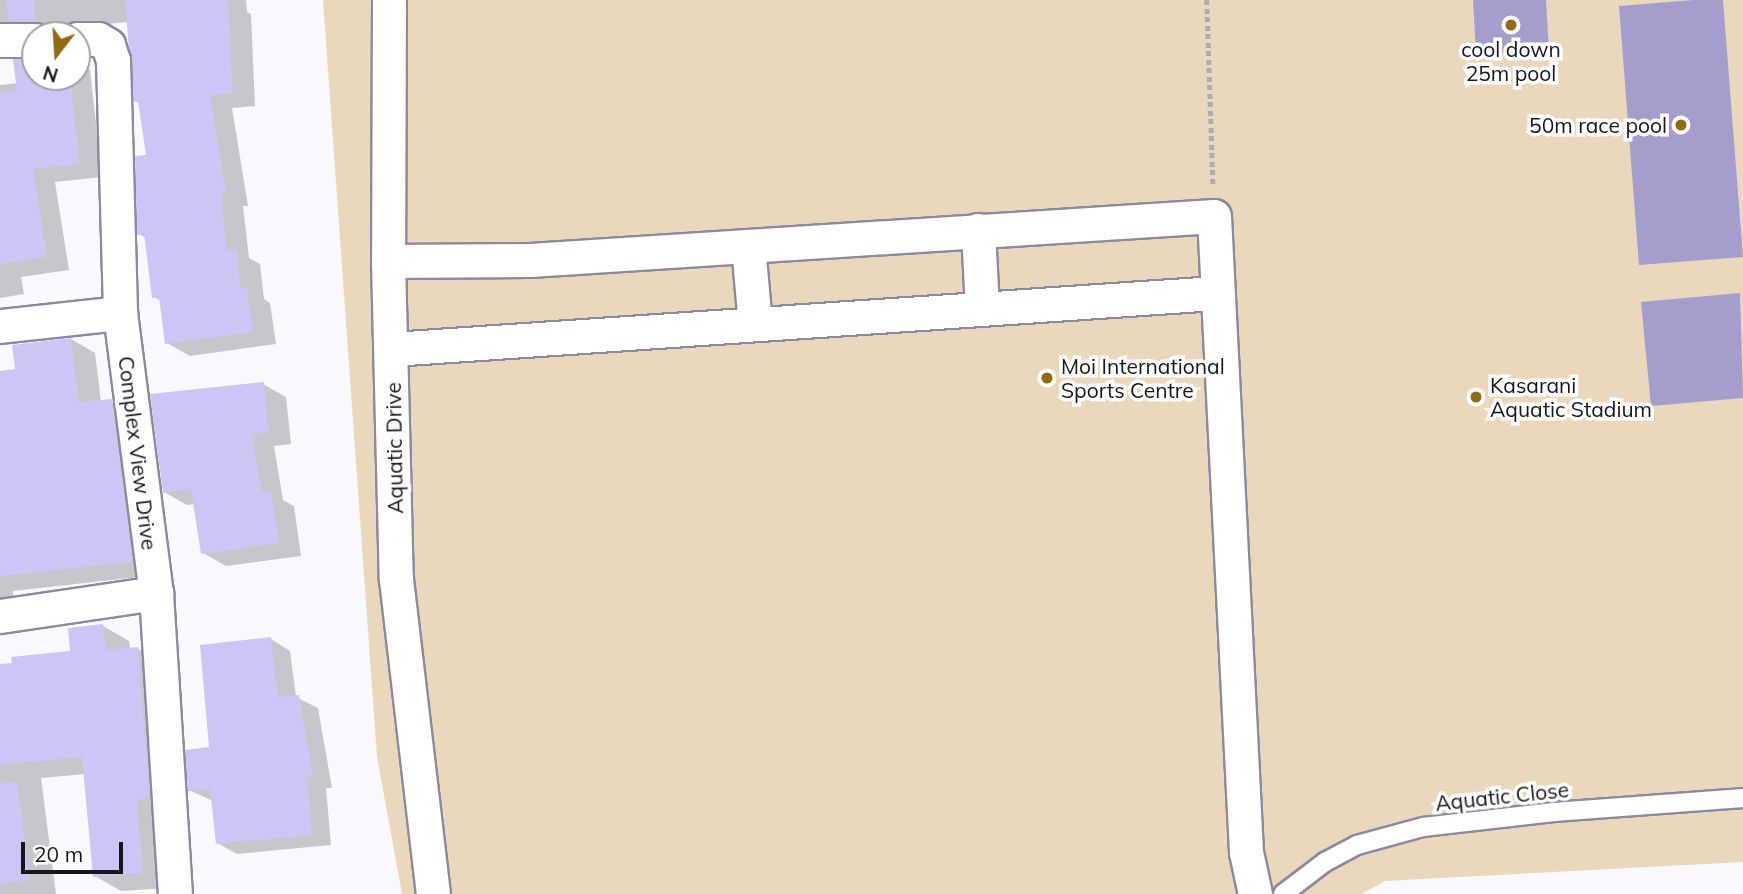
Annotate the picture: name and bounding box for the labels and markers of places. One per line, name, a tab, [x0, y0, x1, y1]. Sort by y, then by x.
marker: cool down 25m pool	[1503, 17, 1519, 33]
place label: cool down 25m pool	[1461, 36, 1561, 86]
place label: 50m race pool	[1529, 112, 1667, 138]
marker: 50m race pool	[1673, 117, 1689, 133]
place label: Moi International Sports Centre	[1061, 353, 1225, 403]
marker: Moi International Sports Centre	[1039, 370, 1055, 386]
place label: Kasarani Aquatic Stadium	[1490, 372, 1652, 422]
marker: Kasarani Aquatic Stadium	[1468, 389, 1484, 405]

